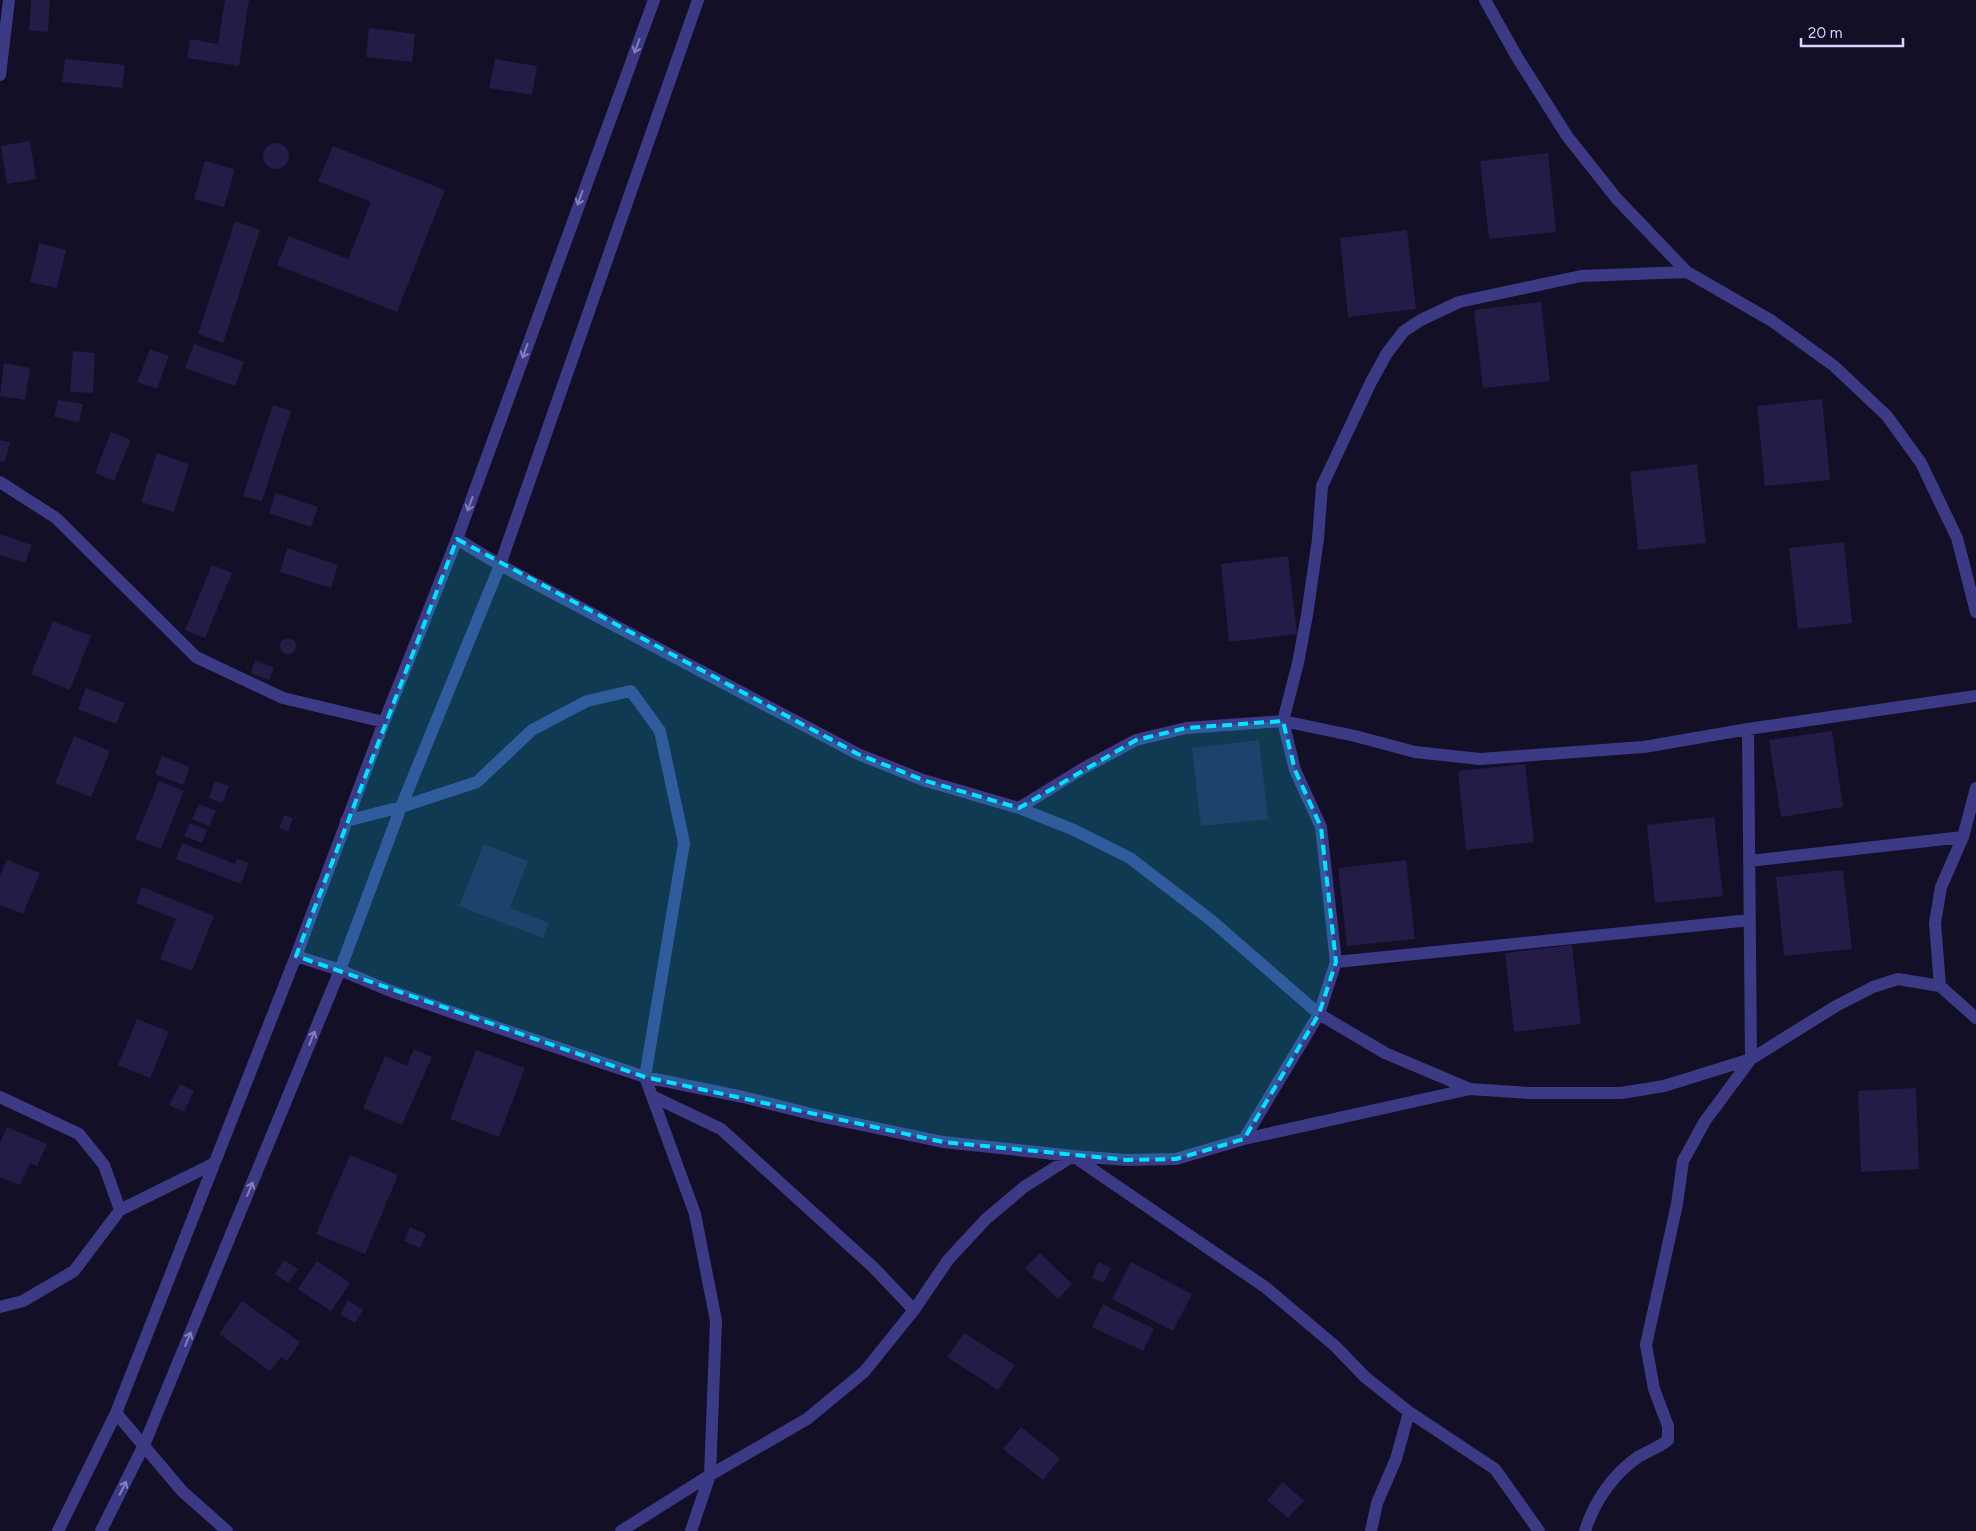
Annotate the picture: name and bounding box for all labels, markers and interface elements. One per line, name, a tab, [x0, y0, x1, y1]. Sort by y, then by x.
scale bar	[1801, 15, 1904, 47]
text: 20 m	[1808, 24, 1842, 42]
one-way arrow	[632, 37, 641, 53]
one-way arrow	[575, 190, 584, 205]
one-way arrow	[520, 343, 529, 358]
one-way arrow	[465, 495, 474, 511]
one-way arrow	[308, 1031, 317, 1046]
one-way arrow	[246, 1182, 255, 1197]
one-way arrow	[184, 1332, 193, 1347]
one-way arrow	[118, 1480, 128, 1495]

